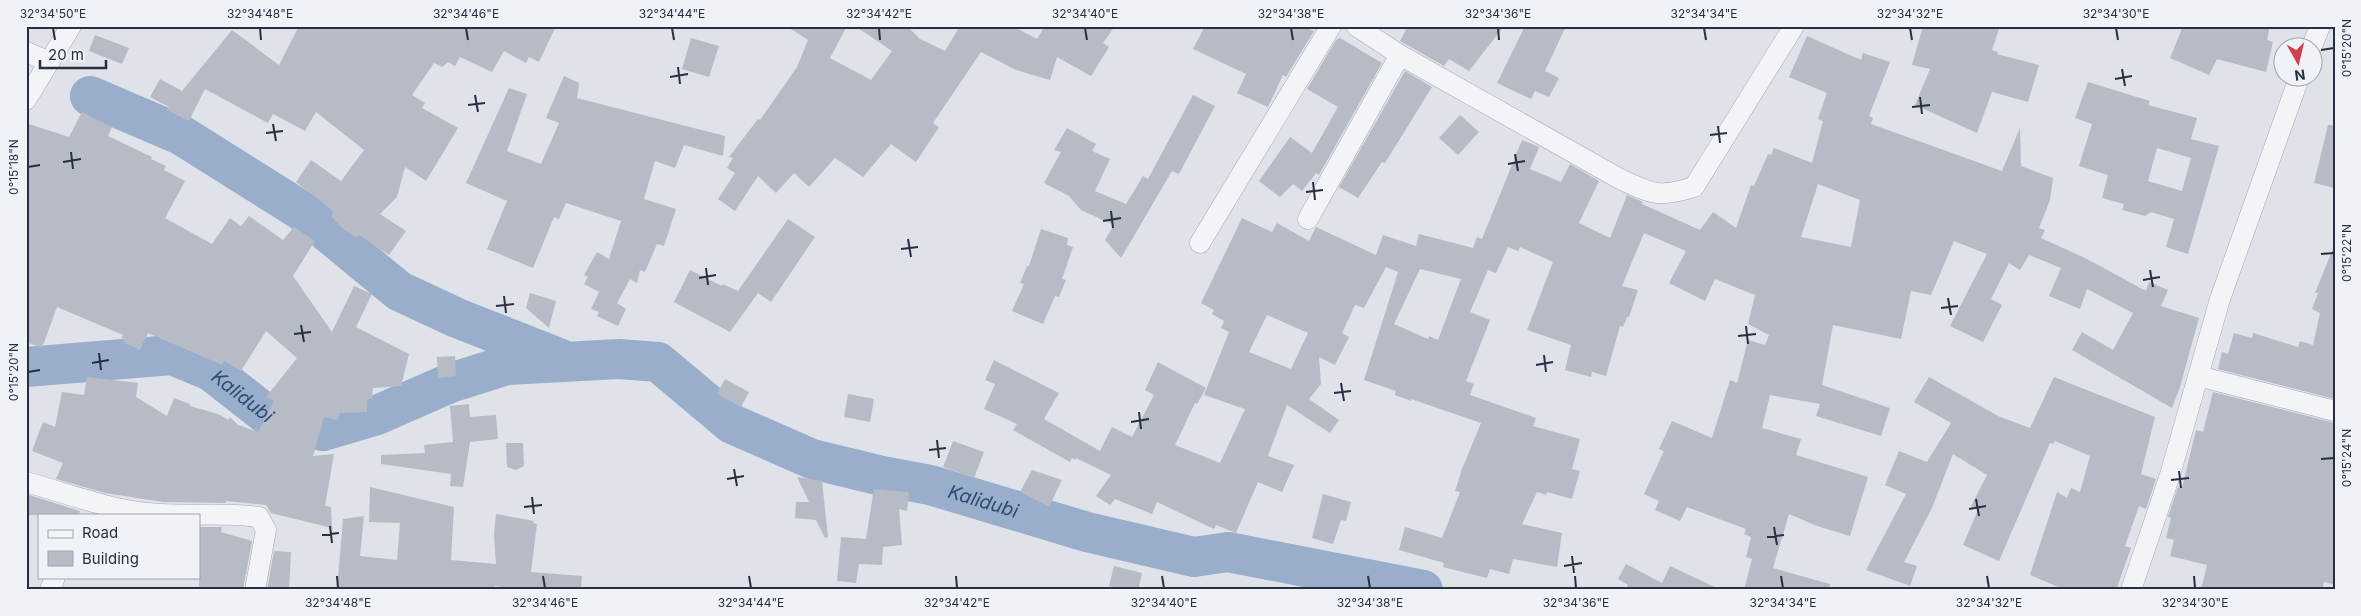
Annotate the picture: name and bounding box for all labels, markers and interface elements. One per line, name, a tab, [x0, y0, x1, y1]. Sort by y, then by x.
text: 32°34'50"E	[20, 6, 86, 21]
text: 32°34'48"E	[227, 6, 293, 21]
text: 32°34'46"E	[433, 6, 499, 21]
text: 32°34'44"E	[639, 6, 705, 21]
text: 32°34'42"E	[846, 6, 912, 21]
text: 32°34'40"E	[1052, 6, 1118, 21]
text: 32°34'38"E	[1258, 6, 1324, 21]
text: 32°34'36"E	[1465, 6, 1531, 21]
text: 32°34'34"E	[1671, 6, 1737, 21]
text: 32°34'32"E	[1877, 6, 1943, 21]
text: 32°34'30"E	[2083, 6, 2149, 21]
text: 0°15'20"N	[2339, 19, 2354, 77]
scale bar	[40, 38, 106, 70]
north arrow	[2274, 38, 2324, 88]
text: 20 m	[48, 45, 84, 64]
text: N	[2293, 66, 2306, 85]
text: 0°15'18"N	[6, 139, 21, 195]
text: 0°15'22"N	[2339, 224, 2354, 282]
text: 0°15'20"N	[6, 343, 21, 401]
water label: Kalidubi	[207, 365, 279, 427]
text: 0°15'24"N	[2339, 429, 2354, 487]
water label: Kalidubi	[946, 480, 1022, 522]
legend	[38, 514, 200, 578]
text: Road	[82, 523, 118, 542]
text: Building	[82, 549, 139, 568]
text: 32°34'48"E	[305, 595, 371, 610]
text: 32°34'46"E	[512, 595, 578, 610]
text: 32°34'44"E	[718, 595, 784, 610]
text: 32°34'42"E	[924, 595, 990, 610]
text: 32°34'40"E	[1131, 595, 1197, 610]
text: 32°34'38"E	[1337, 595, 1403, 610]
text: 32°34'36"E	[1543, 595, 1609, 610]
text: 32°34'34"E	[1750, 595, 1816, 610]
text: 32°34'32"E	[1956, 595, 2022, 610]
text: 32°34'30"E	[2162, 595, 2228, 610]

